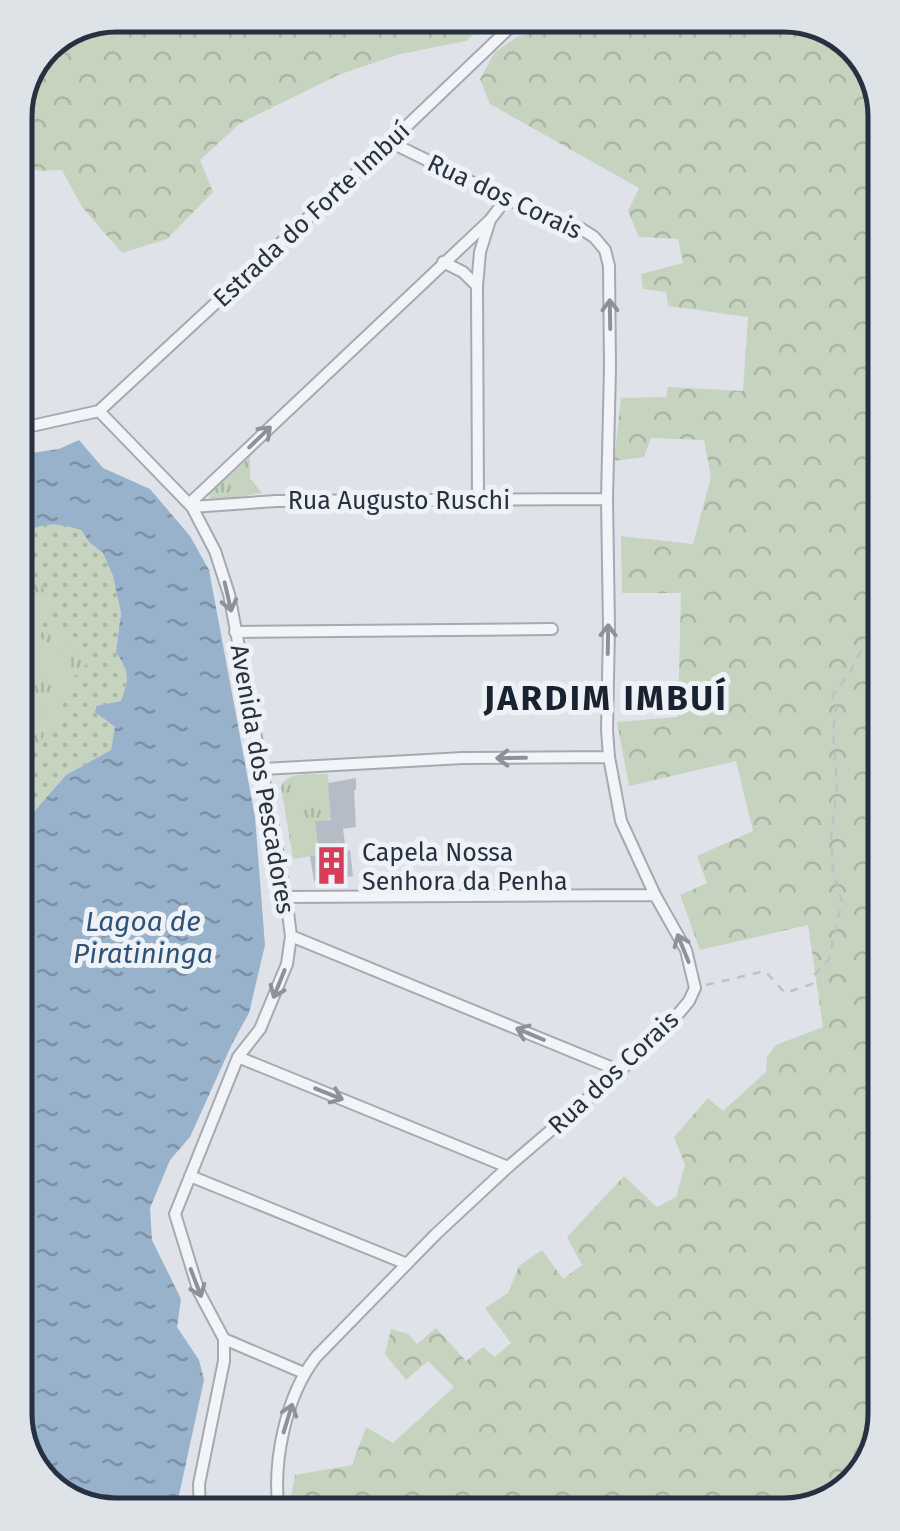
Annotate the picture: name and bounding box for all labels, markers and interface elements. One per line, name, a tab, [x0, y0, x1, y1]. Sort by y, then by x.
street label: Estrada do Forte Imbuí	[207, 116, 416, 314]
street label: Rua dos Corais	[423, 148, 587, 246]
one-way arrow	[600, 299, 620, 332]
one-way arrow	[247, 425, 271, 449]
street label: Rua Augusto Ruschi	[288, 486, 510, 516]
one-way arrow	[220, 580, 238, 612]
one-way arrow	[599, 624, 618, 656]
street label: Avenida dos Pescadores	[224, 642, 300, 916]
district label: JARDIM IMBUÍ	[483, 676, 728, 719]
one-way arrow	[496, 748, 528, 768]
place label: Capela Nossa Senhora da Penha	[362, 838, 568, 897]
building icon: Capela Nossa Senhora da Penha	[311, 845, 353, 887]
water label: Lagoa de Piratininga	[73, 905, 213, 970]
one-way arrow	[673, 933, 691, 964]
one-way arrow	[268, 969, 286, 999]
street label: Rua dos Corais	[542, 1005, 685, 1141]
one-way arrow	[516, 1024, 546, 1042]
one-way arrow	[313, 1086, 344, 1104]
one-way arrow	[188, 1266, 206, 1297]
one-way arrow	[280, 1403, 298, 1434]

